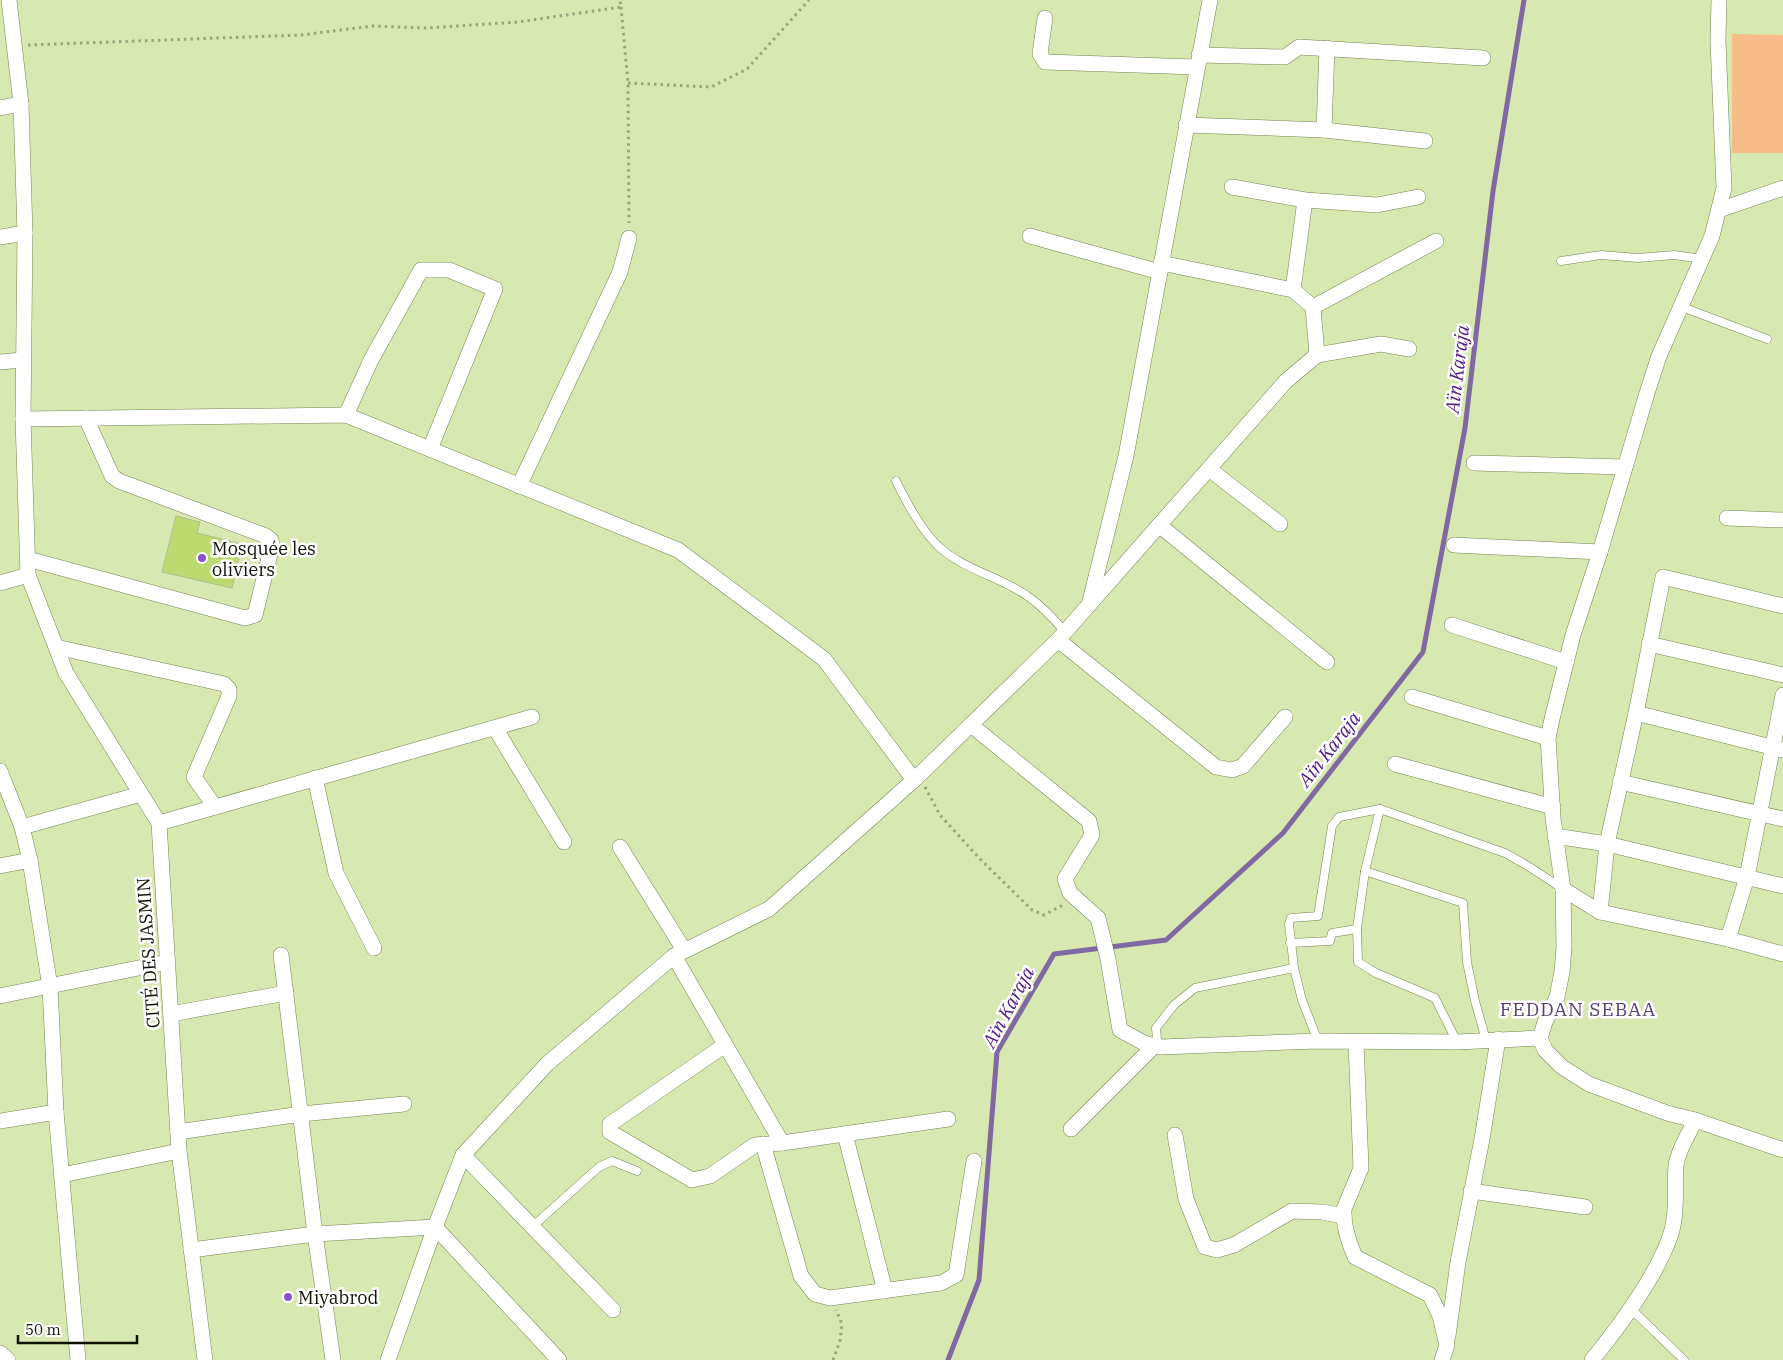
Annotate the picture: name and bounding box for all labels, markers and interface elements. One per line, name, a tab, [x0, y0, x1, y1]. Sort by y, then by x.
water label: Aïn Karaja	[1439, 323, 1474, 416]
place label: Mosquée les oliviers	[212, 537, 316, 581]
marker: Mosquée les oliviers	[196, 552, 208, 564]
water label: Aïn Karaja	[1291, 706, 1366, 793]
street label: CITÉ DES JASMIN	[131, 877, 165, 1029]
water label: Aïn Karaja	[976, 962, 1040, 1053]
district label: FEDDAN SEBAA	[1500, 997, 1656, 1021]
place label: Miyabrod	[298, 1286, 378, 1309]
marker: Miyabrod	[282, 1291, 294, 1303]
scale bar	[18, 1312, 136, 1344]
text: 50 m	[25, 1320, 61, 1339]

